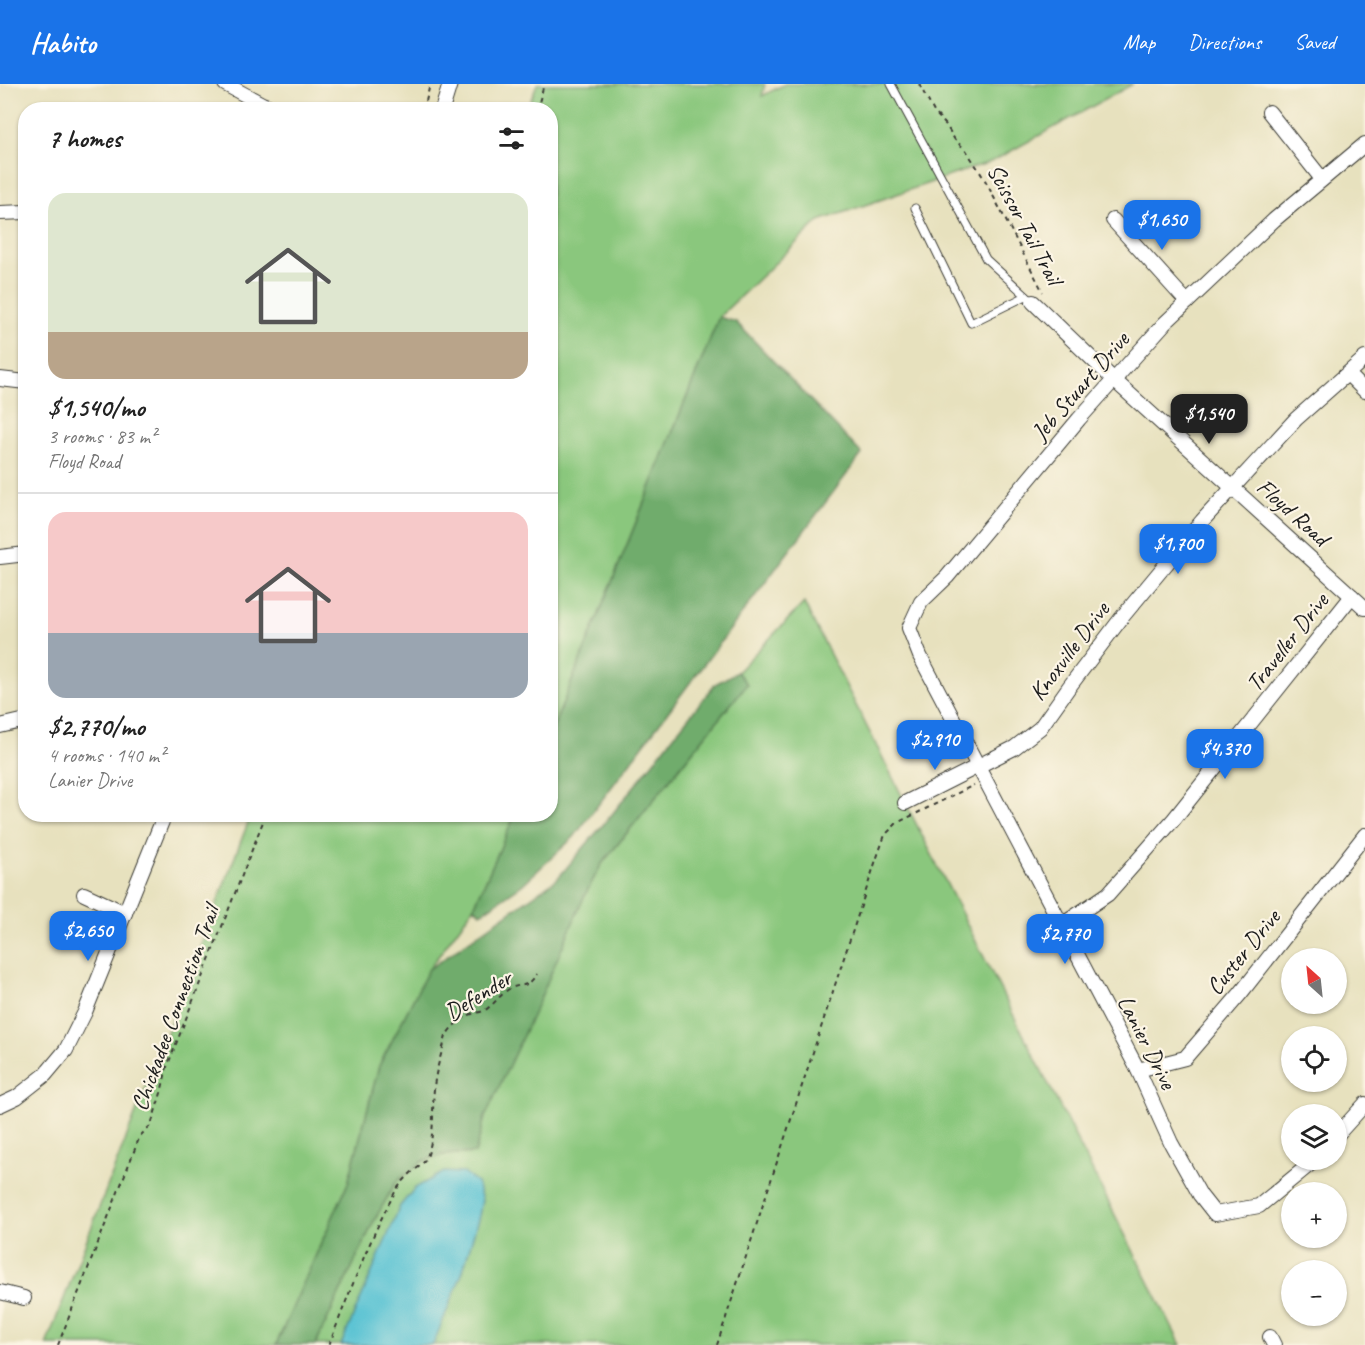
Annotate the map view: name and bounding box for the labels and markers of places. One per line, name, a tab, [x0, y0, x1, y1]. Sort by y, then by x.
pin: $1,650	[1113, 200, 1211, 251]
pin: $1,540	[1160, 394, 1258, 445]
pin: $1,700	[1129, 524, 1227, 575]
pin: $2,910	[886, 720, 984, 771]
pin: $4,370	[1176, 729, 1274, 780]
pin: $2,650	[39, 911, 137, 962]
pin: $2,770	[1016, 914, 1114, 965]

